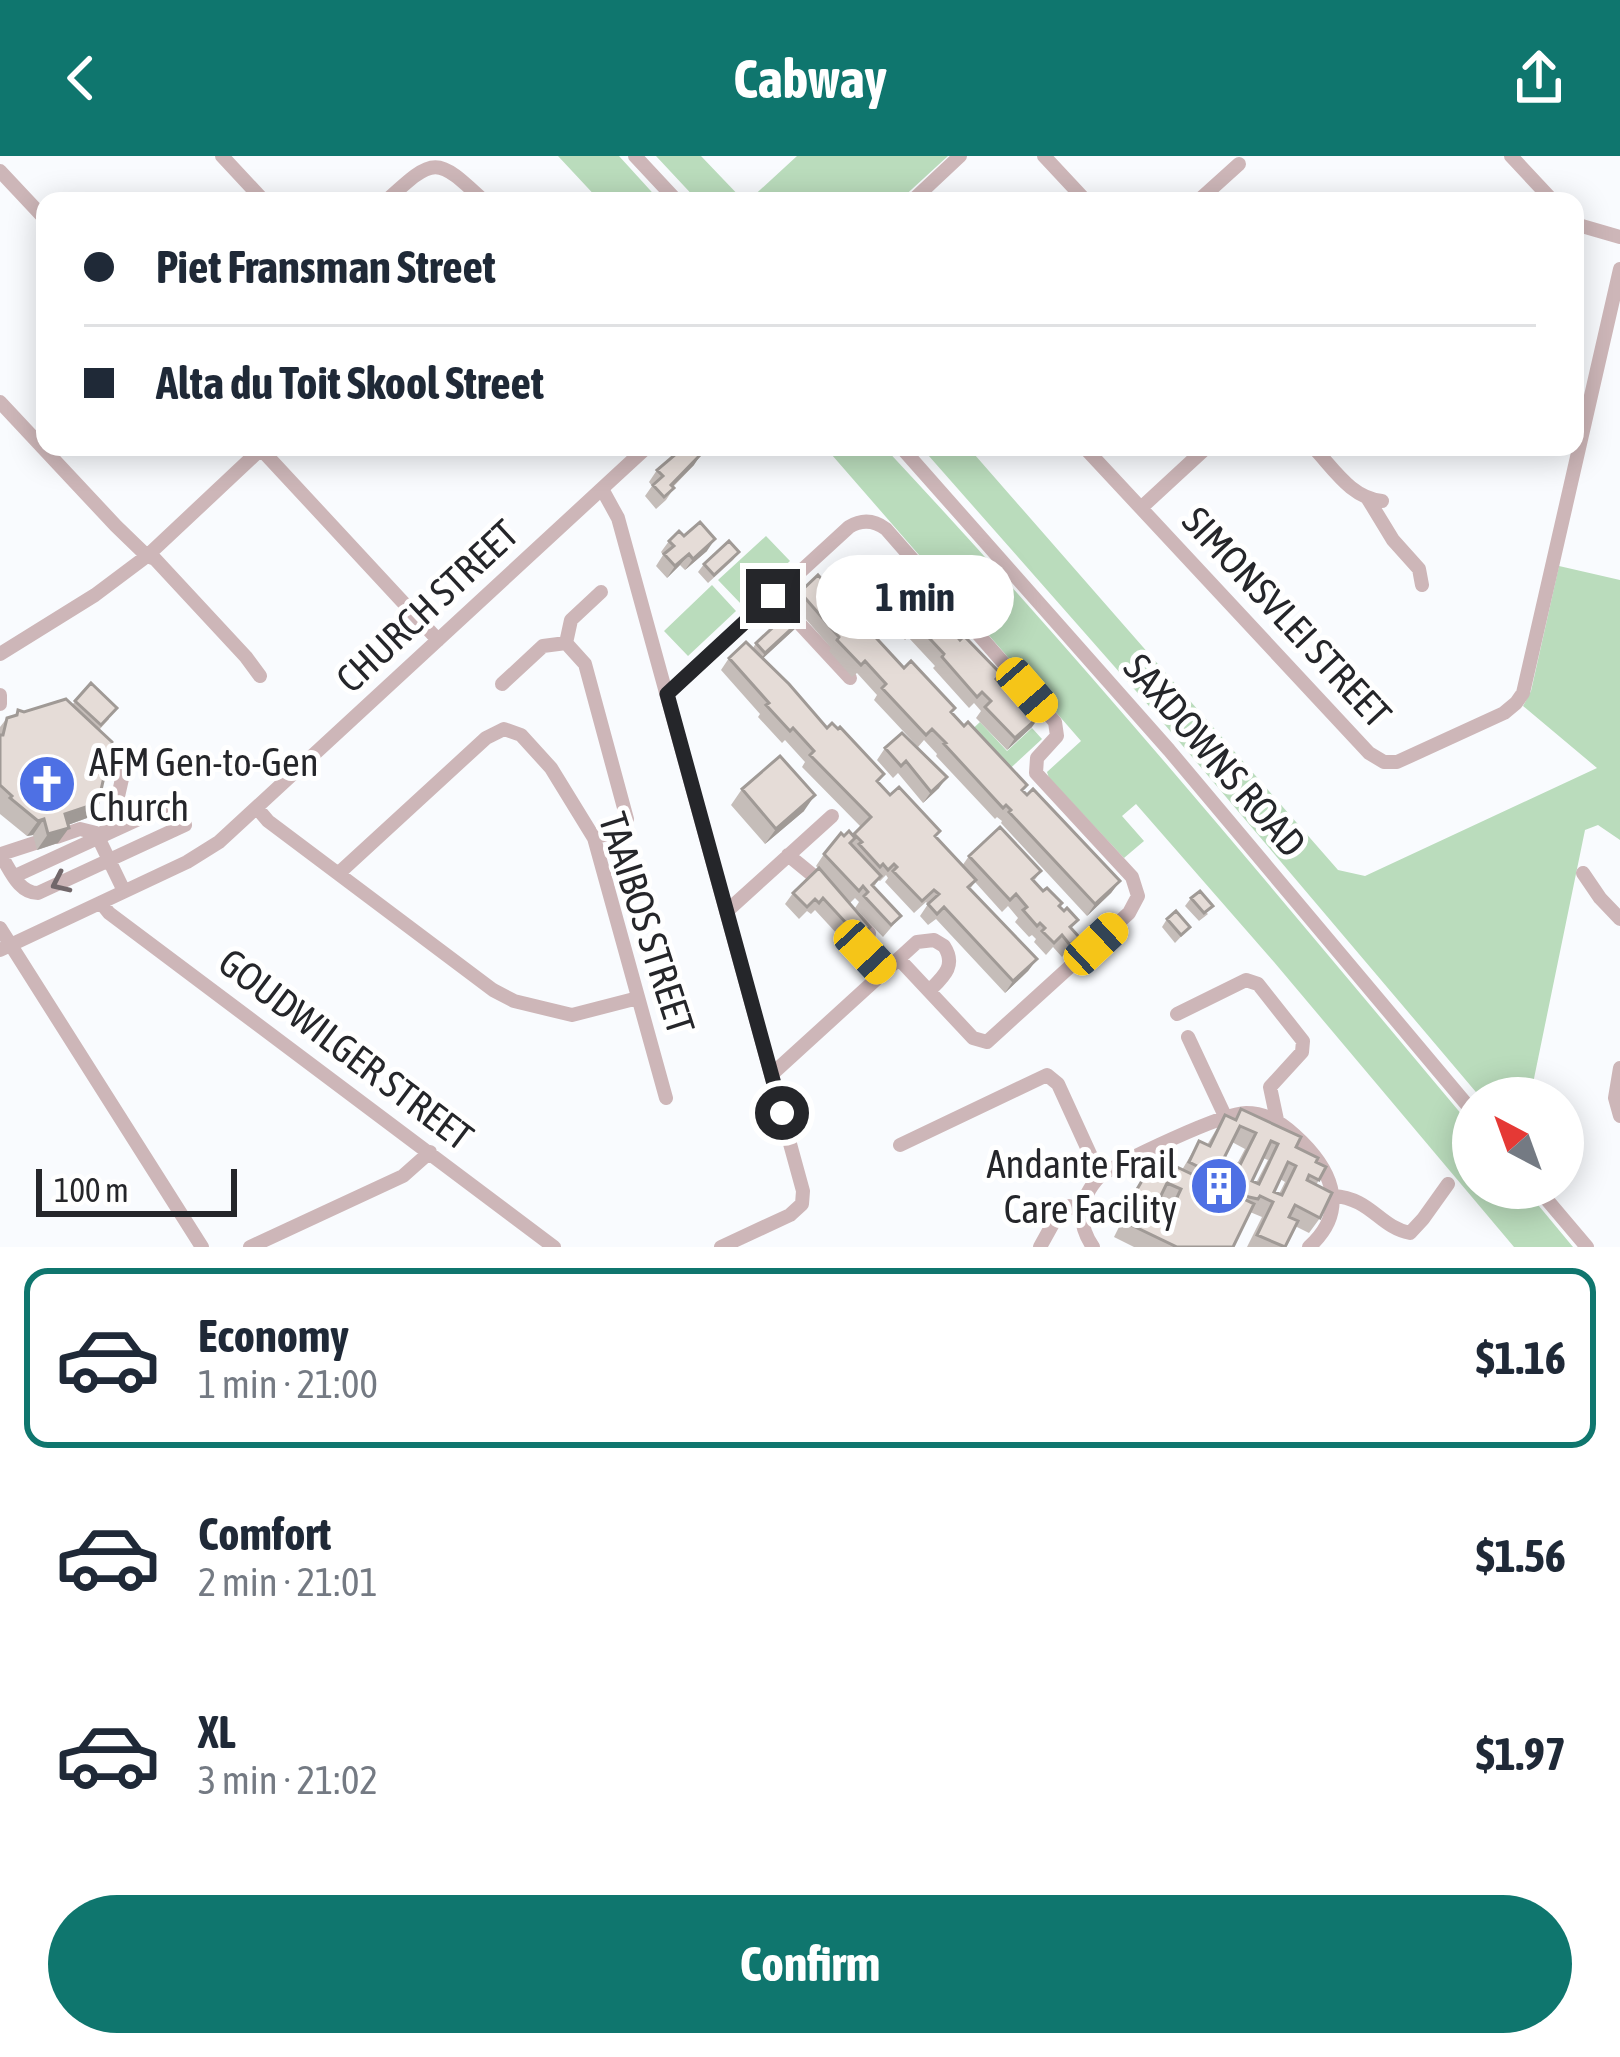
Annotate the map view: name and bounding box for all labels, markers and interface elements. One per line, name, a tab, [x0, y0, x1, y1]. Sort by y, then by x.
icon: back	[48, 45, 114, 111]
icon: share	[1506, 45, 1572, 111]
text: Cabway	[733, 48, 887, 109]
text: Piet Fransman Street	[156, 241, 496, 293]
text: Alta du Toit Skool Street	[156, 357, 544, 409]
street label: SIMONSVLEI STREET	[1174, 498, 1400, 736]
street label: CHURCH STREET	[327, 511, 527, 701]
callout: 1 min	[815, 554, 1013, 638]
route end	[746, 569, 800, 623]
text: 1 min	[875, 575, 955, 619]
street label: SAXDOWNS ROAD	[1115, 645, 1315, 865]
car	[990, 651, 1064, 729]
place label: AFM Gen-to-Gen Church	[89, 740, 319, 829]
church icon: AFM Gen-to-Gen Church	[16, 753, 78, 815]
street label: TAAIBOS STREET	[591, 807, 703, 1039]
one-way arrow	[51, 869, 72, 892]
car	[1057, 906, 1135, 982]
car	[827, 913, 903, 991]
street label: GOUDWILGER STREET	[211, 939, 481, 1159]
north arrow	[1452, 1077, 1584, 1209]
map controls	[1452, 1077, 1584, 1209]
route start	[755, 1086, 809, 1140]
place label: Andante Frail Care Facility	[986, 1142, 1177, 1231]
building icon: Andante Frail Care Facility	[1188, 1155, 1250, 1217]
scale bar	[36, 1163, 237, 1216]
text: 100 m	[54, 1171, 129, 1209]
icon: car	[54, 1304, 162, 1412]
text: Economy	[198, 1310, 349, 1362]
text: $1.16	[1476, 1332, 1566, 1384]
text: 1 min · 21:00	[198, 1362, 378, 1406]
icon: car	[54, 1502, 162, 1610]
text: Comfort	[198, 1508, 331, 1560]
text: $1.56	[1476, 1530, 1566, 1582]
text: 2 min · 21:01	[198, 1560, 378, 1604]
icon: car	[54, 1700, 162, 1808]
text: XL	[198, 1706, 236, 1758]
text: $1.97	[1476, 1728, 1566, 1780]
text: 3 min · 21:02	[198, 1758, 378, 1802]
button: Confirm	[48, 1895, 1572, 2033]

